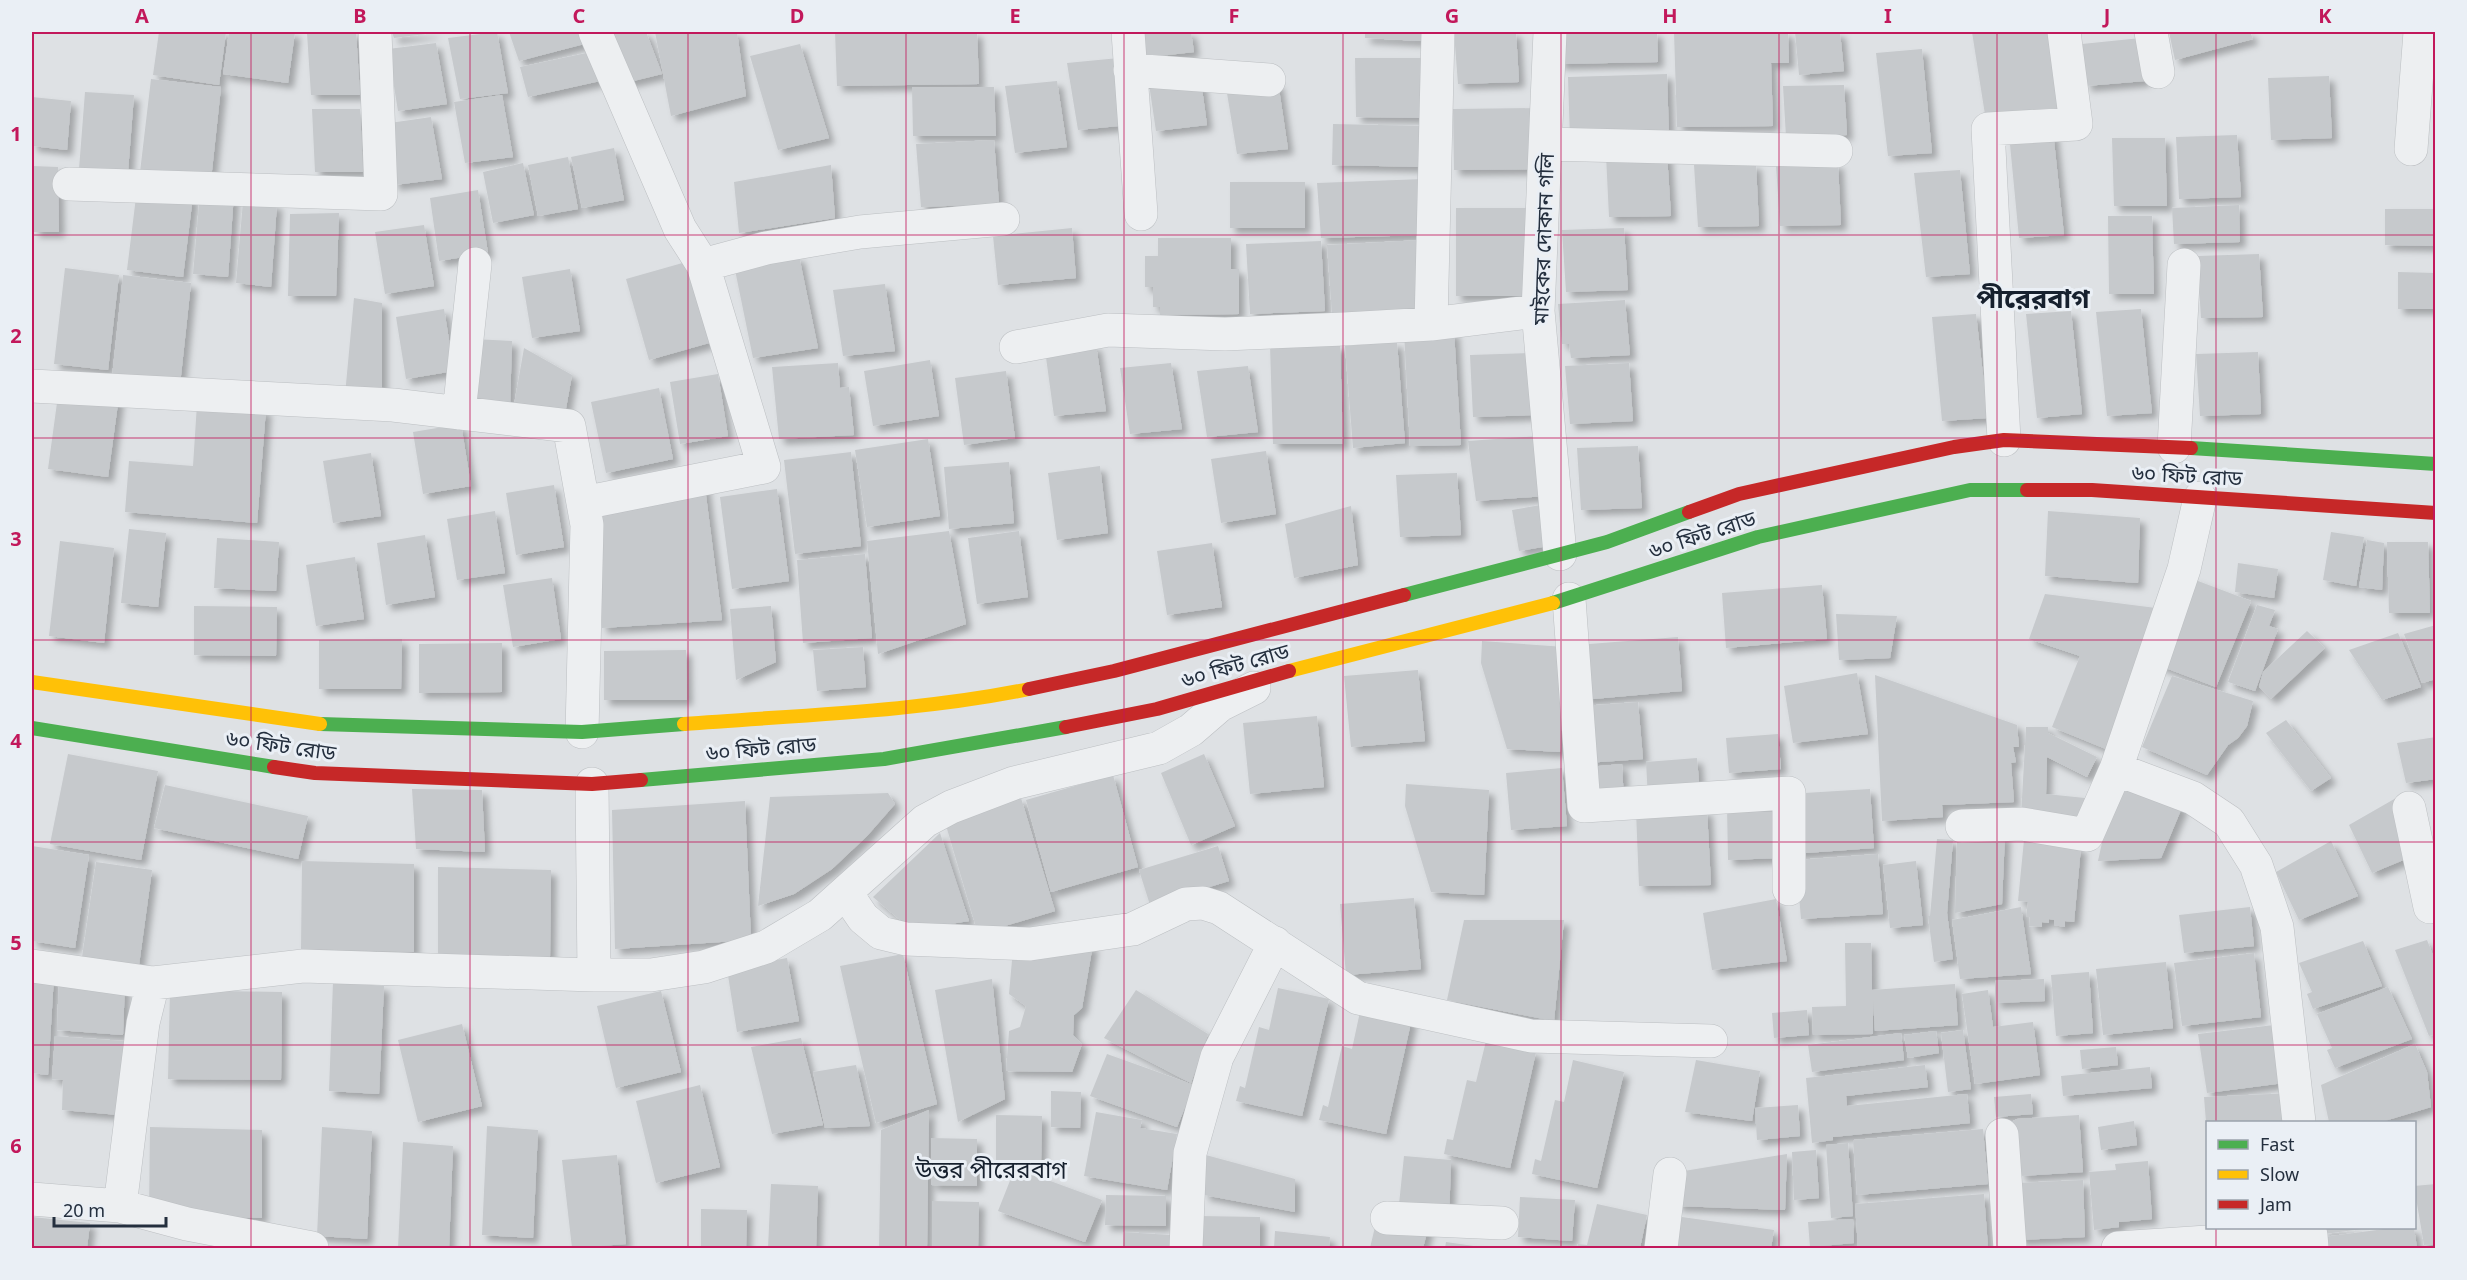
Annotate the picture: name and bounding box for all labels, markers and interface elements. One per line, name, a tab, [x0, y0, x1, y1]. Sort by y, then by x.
text: A	[135, 2, 149, 29]
text: B	[353, 2, 367, 29]
text: C	[573, 2, 586, 29]
text: D	[790, 2, 804, 29]
text: E	[1009, 2, 1021, 29]
text: F	[1229, 2, 1239, 29]
text: G	[1445, 2, 1459, 29]
text: H	[1662, 2, 1678, 29]
text: I	[1884, 2, 1892, 29]
text: J	[2102, 2, 2110, 29]
text: K	[2318, 2, 2332, 29]
text: 1	[10, 120, 22, 147]
street label: মাইকের দোকান গলি	[1526, 152, 1560, 326]
district label: পীরেরবাগ	[1976, 279, 2090, 316]
text: 2	[10, 322, 22, 349]
street label: ৬০ ফিট রোড	[2131, 458, 2244, 492]
street label: ৬০ ফিট রোড	[1645, 503, 1760, 564]
text: 3	[10, 525, 22, 552]
street label: ৬০ ফিট রোড	[1178, 636, 1293, 694]
street label: ৬০ ফিট রোড	[224, 723, 339, 767]
text: 4	[10, 727, 22, 754]
street label: ৬০ ফিট রোড	[704, 729, 819, 767]
text: 5	[10, 929, 22, 956]
legend	[2206, 1121, 2416, 1229]
text: 6	[10, 1132, 22, 1159]
text: Fast	[2260, 1132, 2295, 1156]
district label: উত্তর পীরেরবাগ	[914, 1152, 1067, 1185]
text: Slow	[2260, 1162, 2299, 1186]
scale bar	[54, 1190, 166, 1228]
text: Jam	[2258, 1192, 2292, 1216]
text: 20 m	[63, 1198, 105, 1222]

